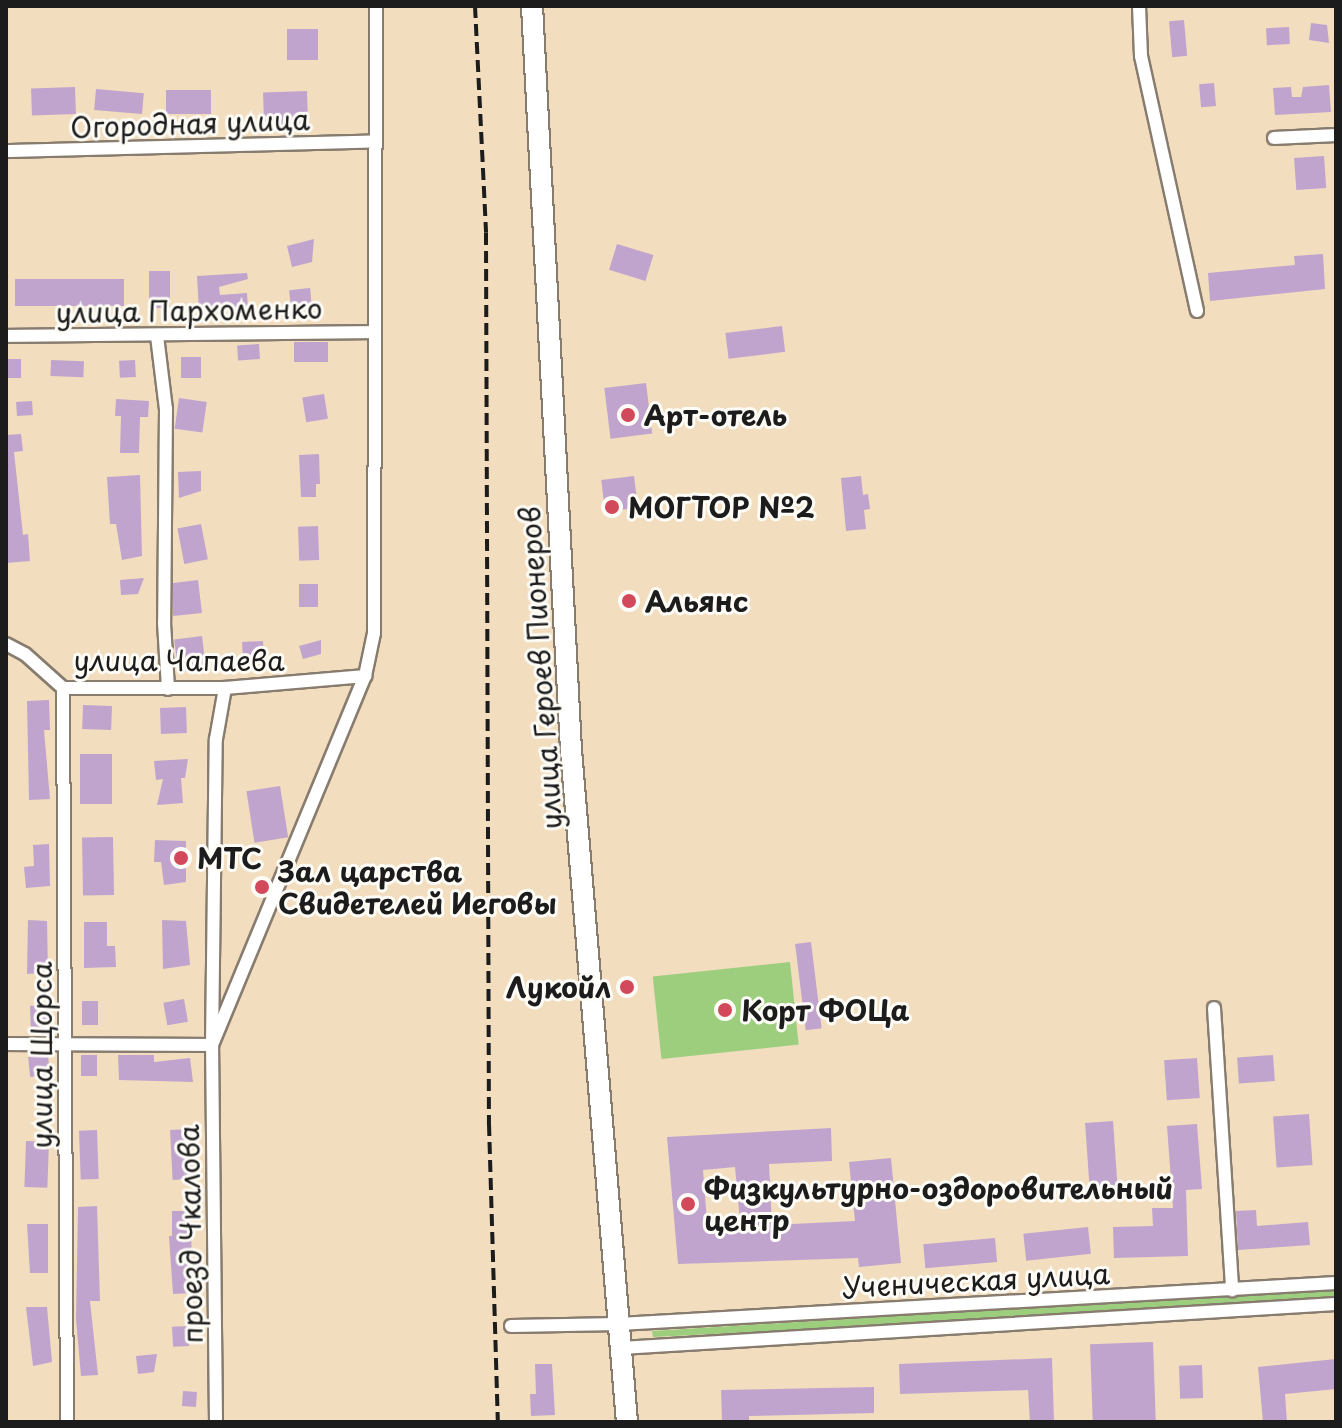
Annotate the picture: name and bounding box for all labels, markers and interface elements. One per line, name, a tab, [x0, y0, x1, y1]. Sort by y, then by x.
street label: Огородная улица	[69, 102, 311, 144]
street label: улица Пархоменко	[55, 291, 323, 329]
place label: Арт-отель	[644, 398, 787, 432]
marker: Арт-отель	[619, 406, 637, 424]
place label: МОГТОР №2	[628, 490, 815, 524]
marker: МОГТОР №2	[603, 498, 621, 516]
street label: улица Героев Пионеров	[512, 503, 568, 833]
place label: Альянс	[645, 584, 748, 618]
marker: Альянс	[620, 592, 638, 610]
street label: улица Чапаева	[73, 643, 285, 677]
place label: МТС	[197, 841, 262, 875]
marker: МТС	[172, 849, 190, 867]
place label: Зал царства Свидетелей Иеговы	[278, 854, 558, 920]
marker: Зал царства Свидетелей Иеговы	[253, 878, 271, 896]
street label: улица Щорса	[24, 961, 58, 1149]
place label: Лукойл	[506, 970, 611, 1004]
marker: Лукойл	[618, 978, 636, 996]
place label: Корт ФОЦа	[741, 993, 910, 1027]
marker: Корт ФОЦа	[716, 1001, 734, 1019]
street label: проезд Чкалова	[171, 1124, 209, 1344]
place label: Физкультурно-оздоровительный центр	[704, 1171, 1173, 1237]
marker: Физкультурно-оздоровительный центр	[679, 1195, 697, 1213]
street label: Ученическая улица	[841, 1256, 1111, 1304]

